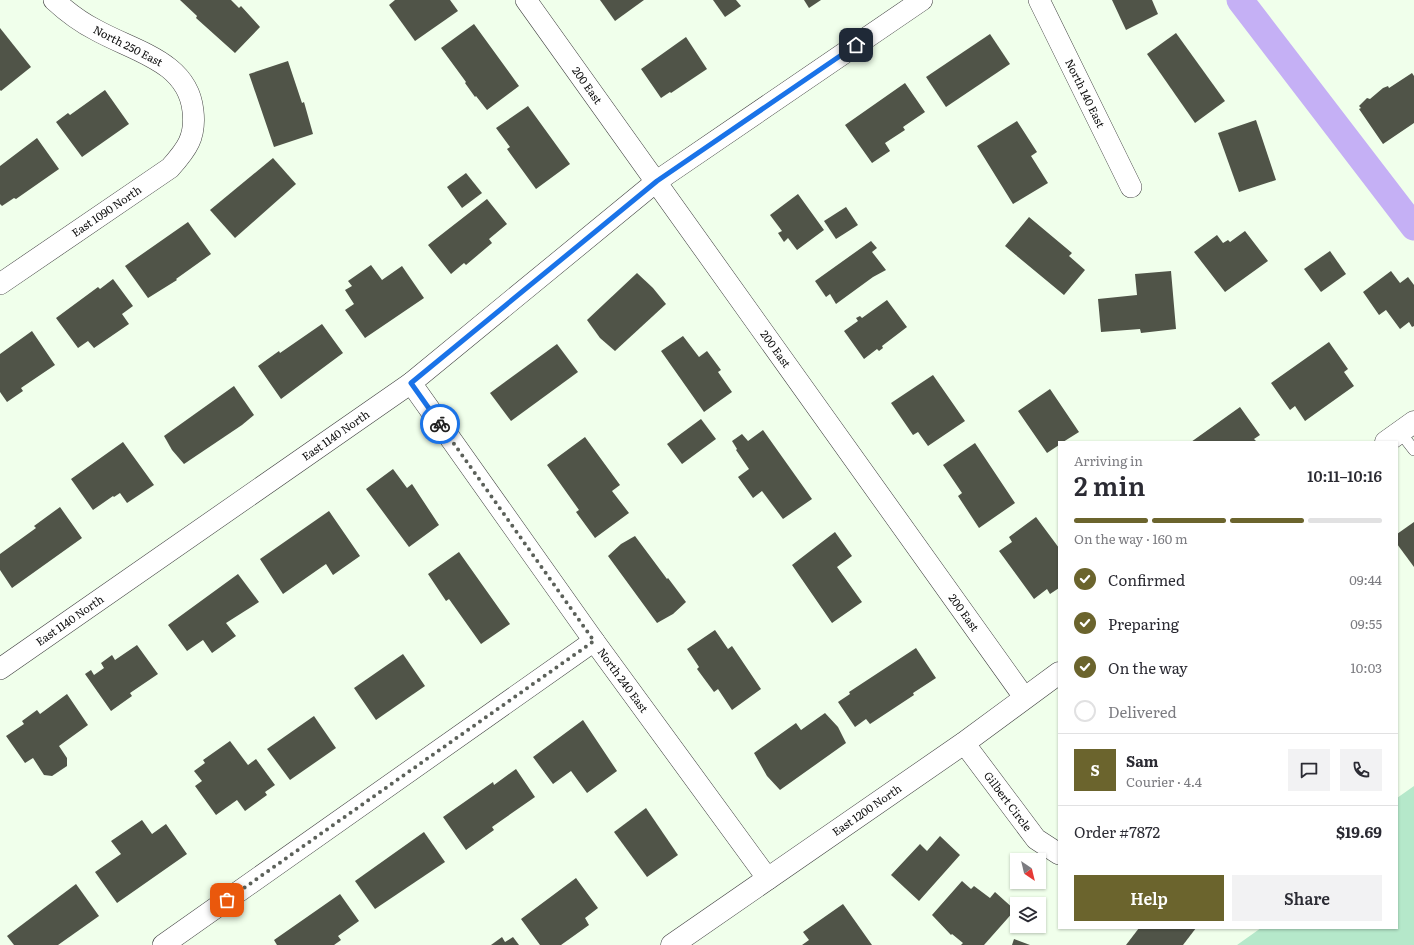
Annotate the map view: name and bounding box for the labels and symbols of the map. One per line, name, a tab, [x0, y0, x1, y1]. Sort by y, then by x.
street label: North 250 East	[91, 21, 166, 70]
pin	[839, 28, 873, 62]
street label: North 140 East	[1062, 56, 1110, 131]
street label: 200 East	[569, 63, 607, 107]
street label: East 1090 North	[68, 181, 144, 240]
street label: 200 East	[757, 326, 795, 371]
courier	[420, 404, 460, 444]
street label: East 1140 North	[298, 405, 372, 464]
street label: East 1140 North	[32, 590, 106, 649]
street label: 200 East	[946, 590, 984, 635]
street label: North 240 East	[595, 644, 653, 716]
street label: Gilbert Circle	[981, 768, 1036, 834]
street label: East 1200 North	[828, 780, 904, 839]
north arrow	[1010, 853, 1046, 889]
pin	[210, 883, 244, 917]

